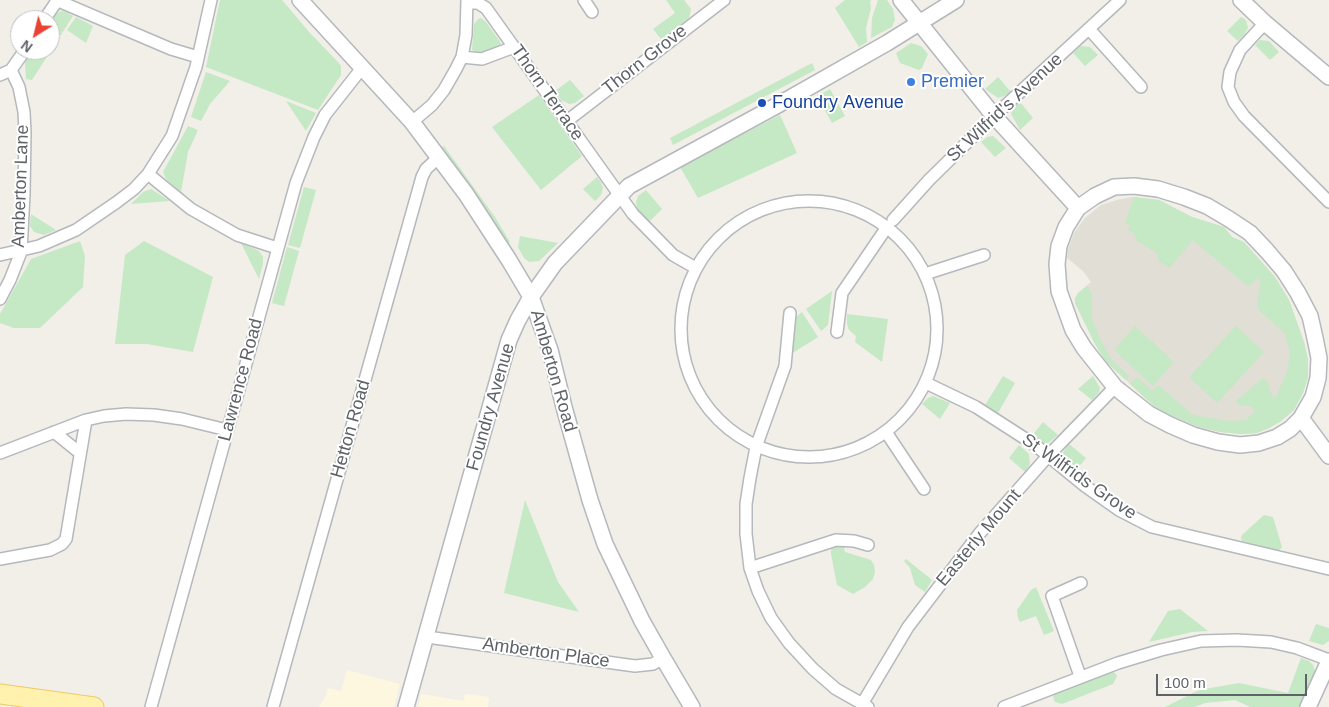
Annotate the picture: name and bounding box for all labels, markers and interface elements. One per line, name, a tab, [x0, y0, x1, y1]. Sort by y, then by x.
north arrow	[10, 10, 60, 60]
street label: Thorn Grove	[599, 20, 691, 100]
text: N	[18, 37, 36, 56]
street label: Thorn Terrace	[506, 41, 588, 145]
street label: St Wilfrid's Avenue	[943, 49, 1067, 167]
place label: Premier	[921, 71, 984, 93]
marker: Premier	[905, 76, 917, 88]
place label: Foundry Avenue	[772, 92, 904, 114]
marker: Foundry Avenue	[756, 97, 768, 109]
street label: Amberton Lane	[8, 124, 34, 248]
street label: Amberton Road	[525, 307, 581, 435]
street label: Lawrence Road	[214, 316, 268, 444]
street label: Foundry Avenue	[462, 341, 520, 473]
street label: Hetton Road	[327, 377, 375, 481]
street label: St Wilfrids Grove	[1018, 429, 1140, 525]
street label: Easterly Mount	[932, 485, 1026, 591]
street label: Amberton Place	[481, 633, 611, 673]
scale bar	[1159, 664, 1310, 696]
text: 100 m	[1164, 674, 1206, 691]

